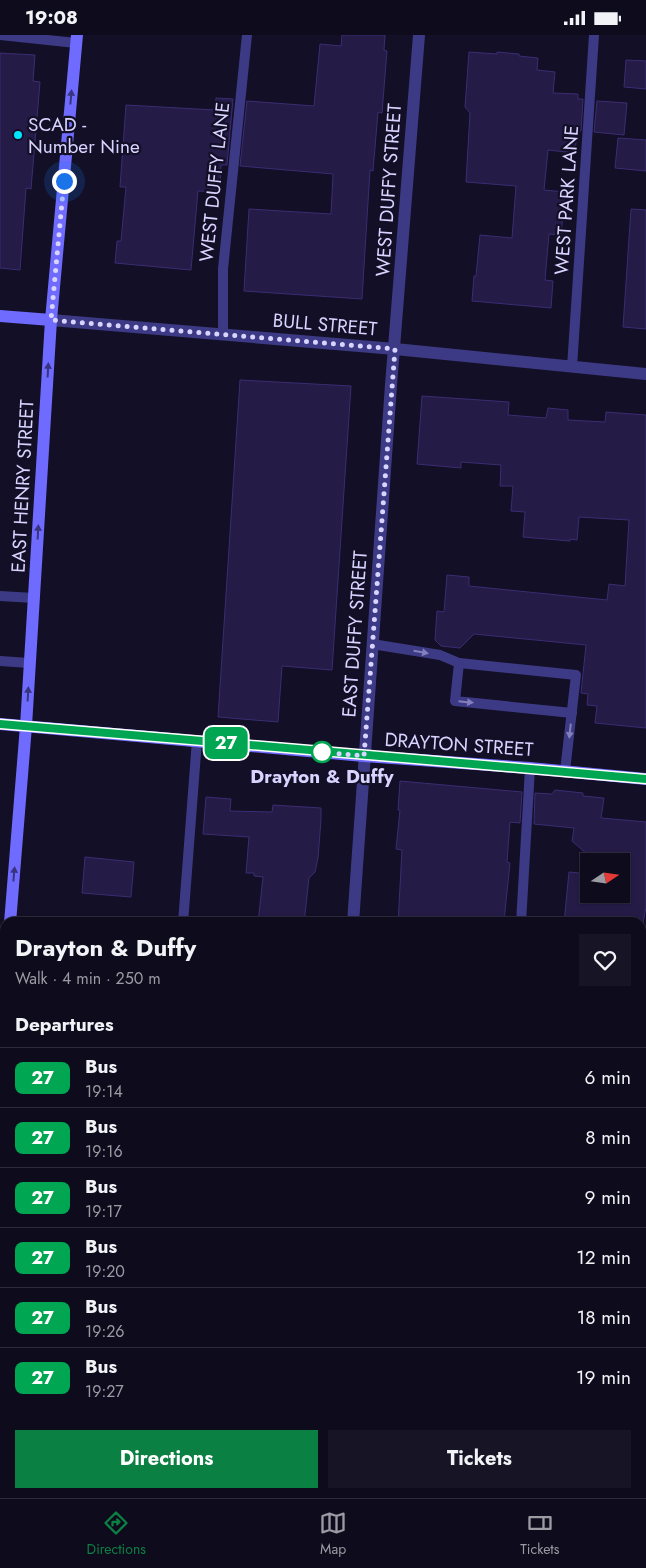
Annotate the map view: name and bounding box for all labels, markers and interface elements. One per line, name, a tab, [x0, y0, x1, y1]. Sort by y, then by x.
text: 19:08	[25, 4, 78, 31]
one-way arrow	[68, 89, 76, 105]
street label: WEST DUFFY LANE	[193, 101, 236, 263]
street label: WEST DUFFY STREET	[369, 102, 408, 277]
place label: SCAD - Number Nine	[28, 111, 140, 160]
street label: WEST PARK LANE	[548, 124, 585, 276]
marker: SCAD - Number Nine	[12, 129, 24, 141]
your location	[52, 169, 77, 194]
street label: BULL STREET	[272, 306, 379, 343]
one-way arrow	[44, 362, 52, 378]
street label: EAST HENRY STREET	[4, 399, 41, 573]
one-way arrow	[35, 524, 43, 540]
street label: EAST DUFFY STREET	[335, 550, 374, 718]
one-way arrow	[413, 648, 429, 656]
one-way arrow	[24, 686, 32, 702]
one-way arrow	[458, 698, 474, 706]
one-way arrow	[566, 724, 574, 740]
street label: DRAYTON STREET	[384, 726, 534, 763]
line badge: 27	[204, 727, 248, 759]
text: 27	[215, 730, 237, 756]
marker: Drayton & Duffy	[311, 741, 333, 763]
place label: Drayton & Duffy	[250, 763, 395, 790]
north arrow	[580, 853, 630, 903]
map controls	[580, 853, 630, 903]
one-way arrow	[10, 866, 18, 882]
text: Drayton & Duffy	[15, 930, 196, 965]
button: heart	[579, 934, 631, 986]
text: Walk · 4 min · 250 m	[15, 967, 161, 990]
text: Departures	[15, 1011, 114, 1038]
text: Bus	[85, 1053, 117, 1080]
text: 6 min	[585, 1064, 631, 1091]
text: 27	[31, 1065, 54, 1091]
text: 19:14	[85, 1080, 123, 1103]
text: Bus	[85, 1113, 117, 1140]
text: 8 min	[585, 1124, 631, 1151]
text: 27	[31, 1125, 54, 1151]
text: 19:16	[85, 1140, 123, 1163]
text: Bus	[85, 1173, 117, 1200]
text: 9 min	[585, 1184, 631, 1211]
text: 27	[31, 1185, 54, 1211]
text: 19:17	[85, 1200, 122, 1223]
text: Bus	[85, 1233, 117, 1260]
text: 12 min	[576, 1244, 631, 1271]
text: 27	[31, 1245, 54, 1271]
text: 19:20	[85, 1260, 125, 1283]
text: Bus	[85, 1293, 117, 1320]
text: 18 min	[577, 1304, 631, 1331]
text: 27	[31, 1305, 54, 1331]
text: 19:26	[85, 1320, 125, 1343]
text: Bus	[85, 1353, 117, 1380]
text: 19 min	[576, 1364, 631, 1391]
text: 27	[31, 1365, 54, 1391]
text: 19:27	[85, 1380, 124, 1403]
button: Directions	[15, 1430, 318, 1488]
button: Tickets	[328, 1430, 631, 1488]
tab: Directions	[87, 1509, 146, 1559]
tab: Map	[319, 1509, 347, 1559]
tab: Tickets	[520, 1509, 559, 1559]

